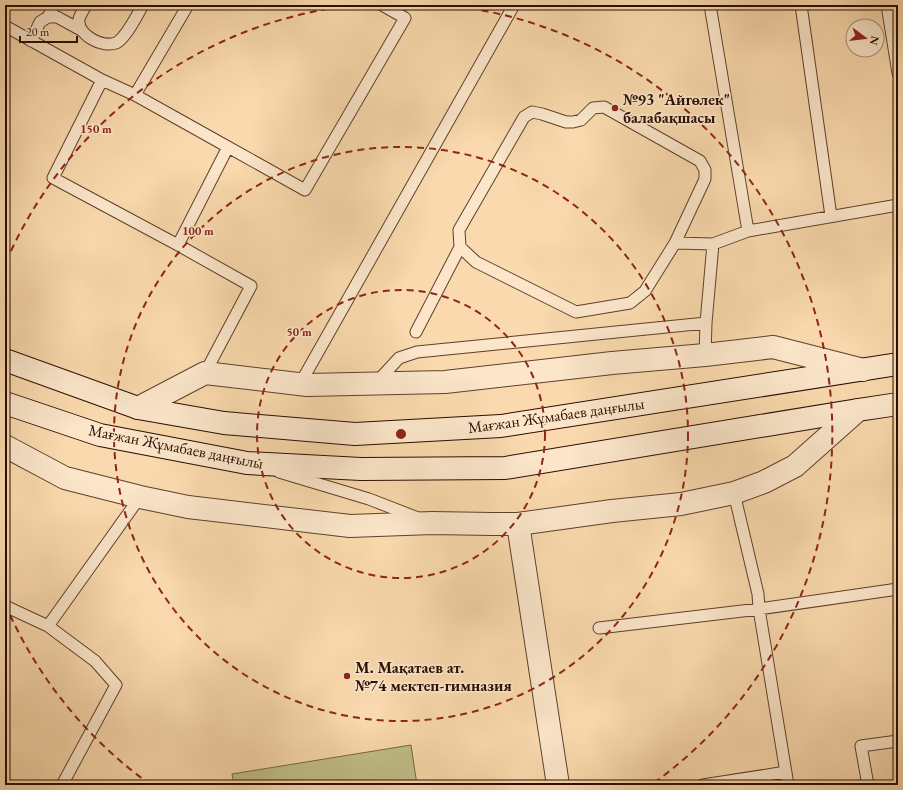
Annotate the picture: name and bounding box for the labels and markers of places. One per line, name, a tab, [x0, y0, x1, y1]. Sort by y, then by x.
place label: №93 "Айгөлек" балабақшасы	[623, 89, 730, 128]
marker: №93 "Айгөлек" балабақшасы	[610, 103, 620, 113]
centre of rings	[394, 427, 408, 441]
place label: М. Мақатаев ат. №74 мектеп-гимназия	[355, 657, 512, 696]
marker: М. Мақатаев ат. №74 мектеп-гимназия	[342, 671, 352, 681]

